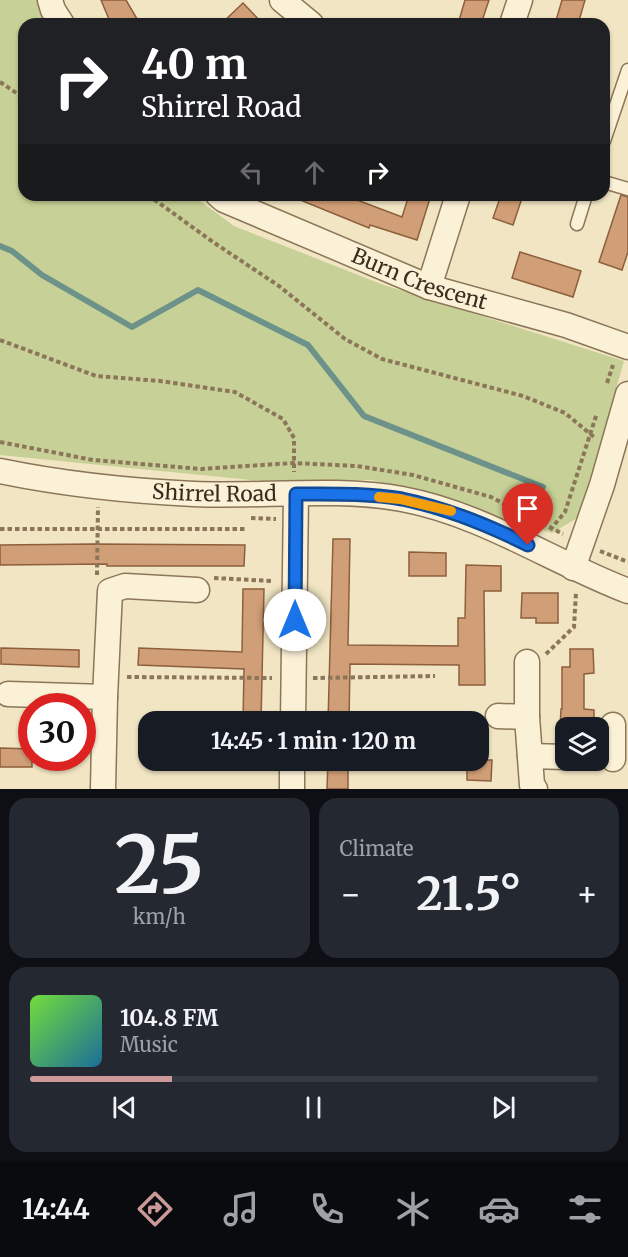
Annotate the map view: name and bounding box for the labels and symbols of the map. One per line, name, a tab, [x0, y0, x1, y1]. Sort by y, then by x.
street label: Burn Crescent	[348, 242, 490, 316]
street label: Shirrel Road	[151, 478, 278, 508]
pin	[502, 483, 553, 545]
position arrow	[263, 588, 327, 652]
speed limit sign: 30	[18, 693, 96, 771]

